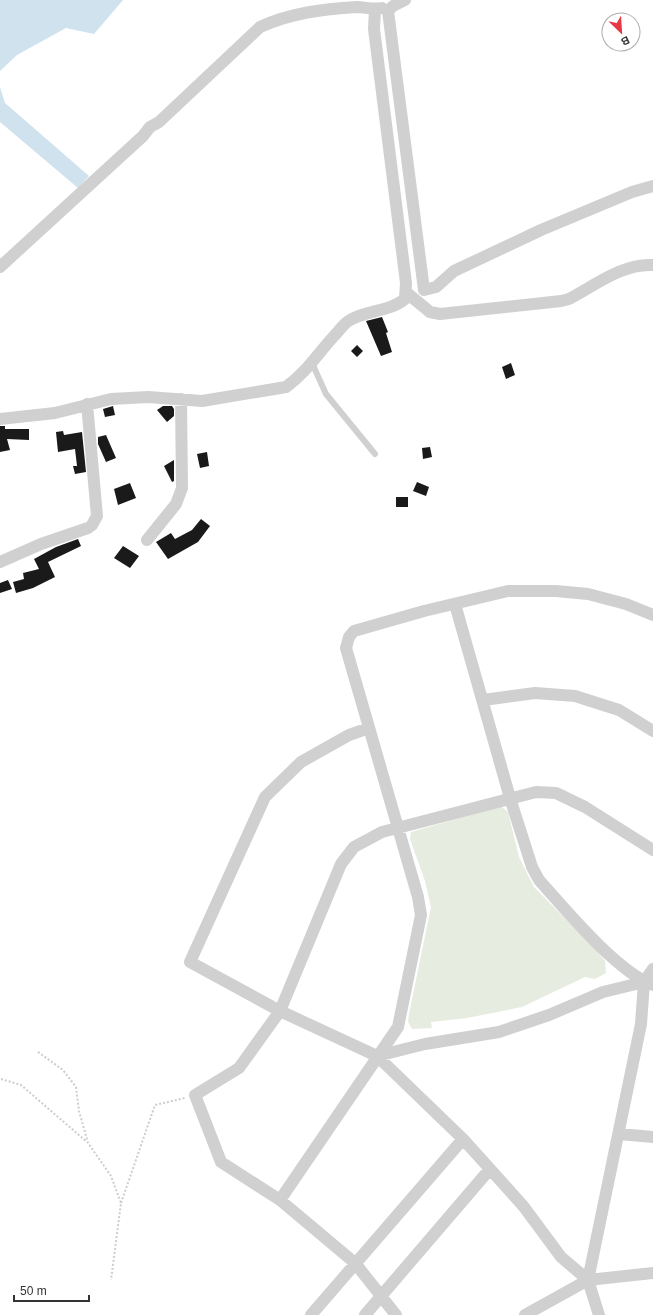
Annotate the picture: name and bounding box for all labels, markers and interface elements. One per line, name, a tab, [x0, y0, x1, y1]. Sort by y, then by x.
north arrow	[601, 12, 641, 52]
text: B	[619, 34, 631, 48]
scale bar	[14, 1277, 89, 1303]
text: 50 m	[20, 1284, 47, 1298]

